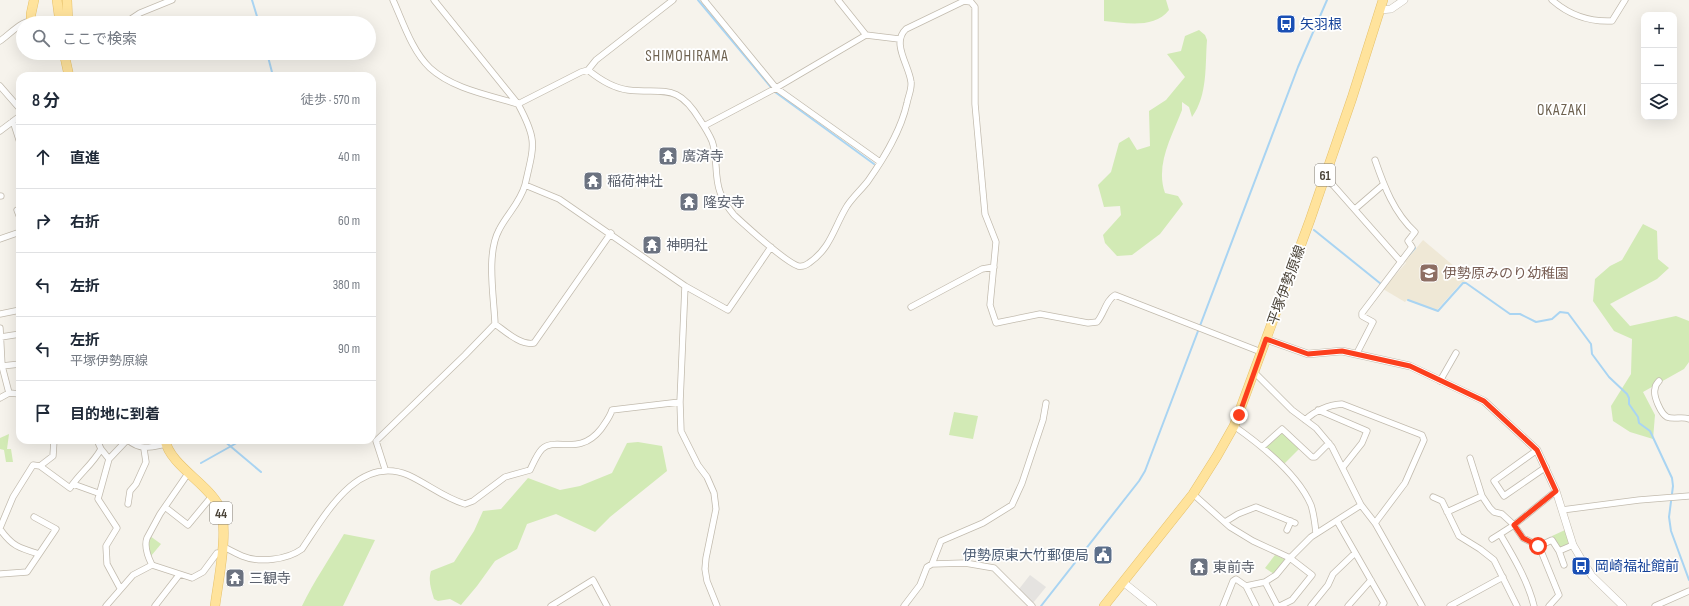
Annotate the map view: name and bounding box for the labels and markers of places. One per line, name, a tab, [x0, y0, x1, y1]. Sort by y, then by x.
bus stop icon: 矢羽根	[1275, 13, 1297, 35]
place label: 矢羽根	[1300, 16, 1342, 33]
temple icon: 廣済寺	[657, 145, 679, 167]
place label: 廣済寺	[682, 148, 724, 165]
temple icon: 稲荷神社	[582, 170, 604, 192]
place label: 稲荷神社	[607, 173, 663, 190]
temple icon: 隆安寺	[678, 191, 700, 213]
place label: 隆安寺	[703, 194, 745, 211]
temple icon: 神明社	[641, 234, 663, 256]
place label: 神明社	[666, 237, 708, 254]
school or university icon: 伊勢原みのり幼稚園	[1418, 262, 1440, 284]
place label: 伊勢原みのり幼稚園	[1443, 265, 1569, 282]
public building icon: 伊勢原東大竹郵便局	[1092, 544, 1114, 566]
place label: 伊勢原東大竹郵便局	[963, 547, 1089, 564]
bus stop icon: 岡崎福祉館前	[1570, 555, 1592, 577]
temple icon: 東前寺	[1188, 556, 1210, 578]
place label: 岡崎福祉館前	[1595, 558, 1679, 575]
place label: 東前寺	[1213, 559, 1255, 576]
temple icon: 三観寺	[224, 567, 246, 589]
place label: 三観寺	[249, 570, 291, 587]

